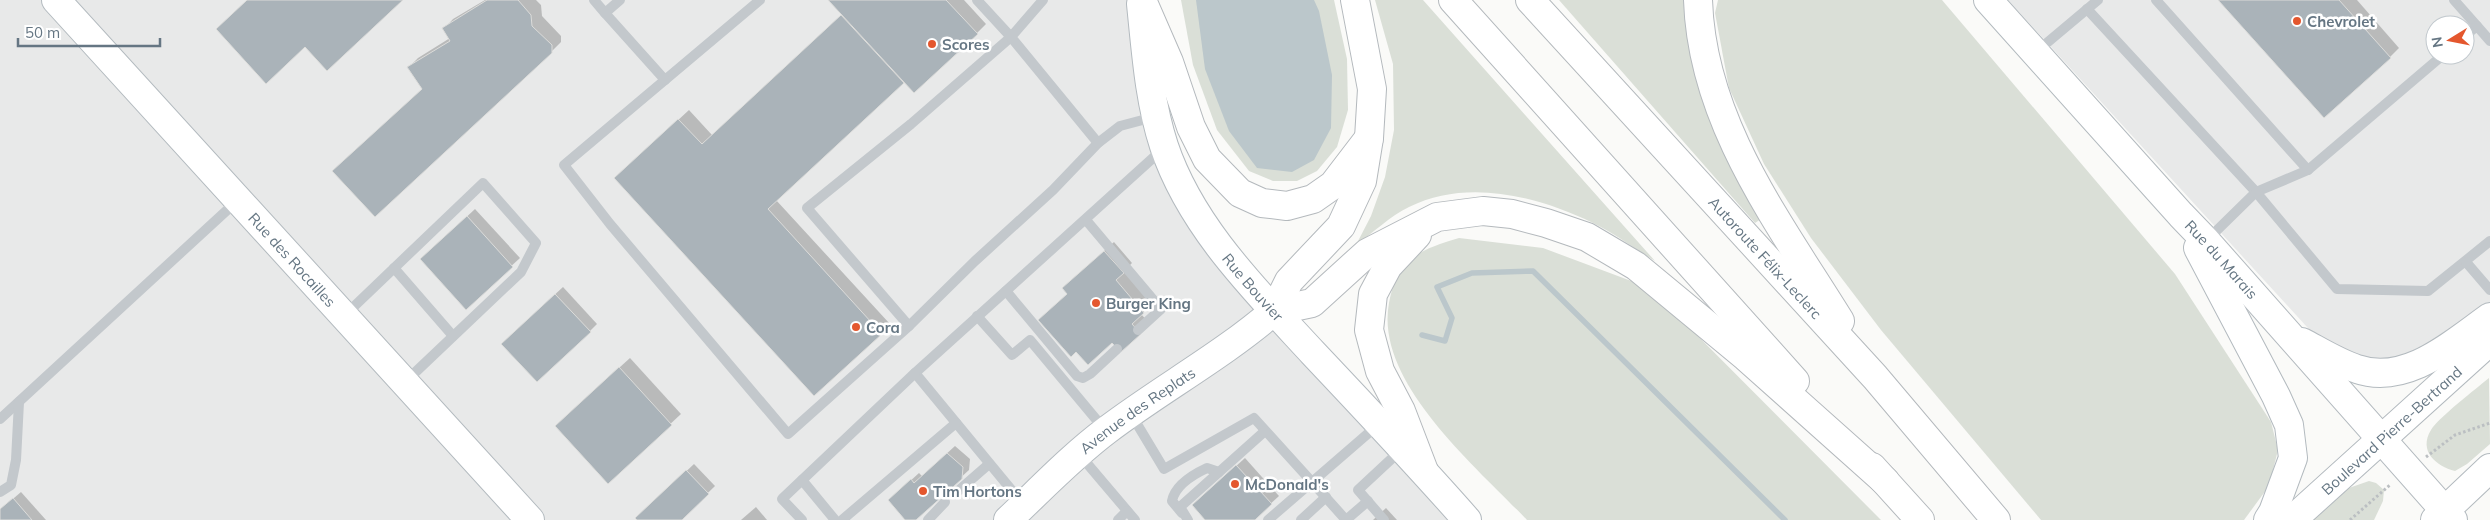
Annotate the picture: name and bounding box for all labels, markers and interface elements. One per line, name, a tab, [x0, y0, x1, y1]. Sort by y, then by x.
place label: Chevrolet	[2307, 12, 2375, 31]
scale bar	[18, 15, 160, 47]
marker: Chevrolet	[2291, 15, 2303, 27]
north arrow	[2425, 15, 2475, 65]
text: 50 m	[25, 23, 60, 42]
place label: Scores	[942, 35, 989, 54]
text: N	[2427, 35, 2447, 49]
marker: Scores	[926, 38, 938, 50]
street label: Autoroute Félix-Leclerc	[1705, 192, 1826, 323]
street label: Rue des Rocailles	[245, 208, 340, 311]
street label: Rue du Marais	[2181, 216, 2262, 303]
street label: Rue Bouvier	[1219, 249, 1288, 325]
place label: Burger King	[1106, 294, 1191, 313]
marker: Burger King	[1090, 297, 1102, 309]
place label: Cora	[866, 318, 900, 337]
marker: Cora	[850, 321, 862, 333]
street label: Boulevard Pierre-Bertrand	[2317, 362, 2466, 499]
street label: Avenue des Replats	[1075, 363, 1199, 458]
place label: McDonald's	[1245, 475, 1329, 494]
marker: McDonald's	[1229, 478, 1241, 490]
place label: Tim Hortons	[933, 482, 1022, 501]
marker: Tim Hortons	[917, 485, 929, 497]

